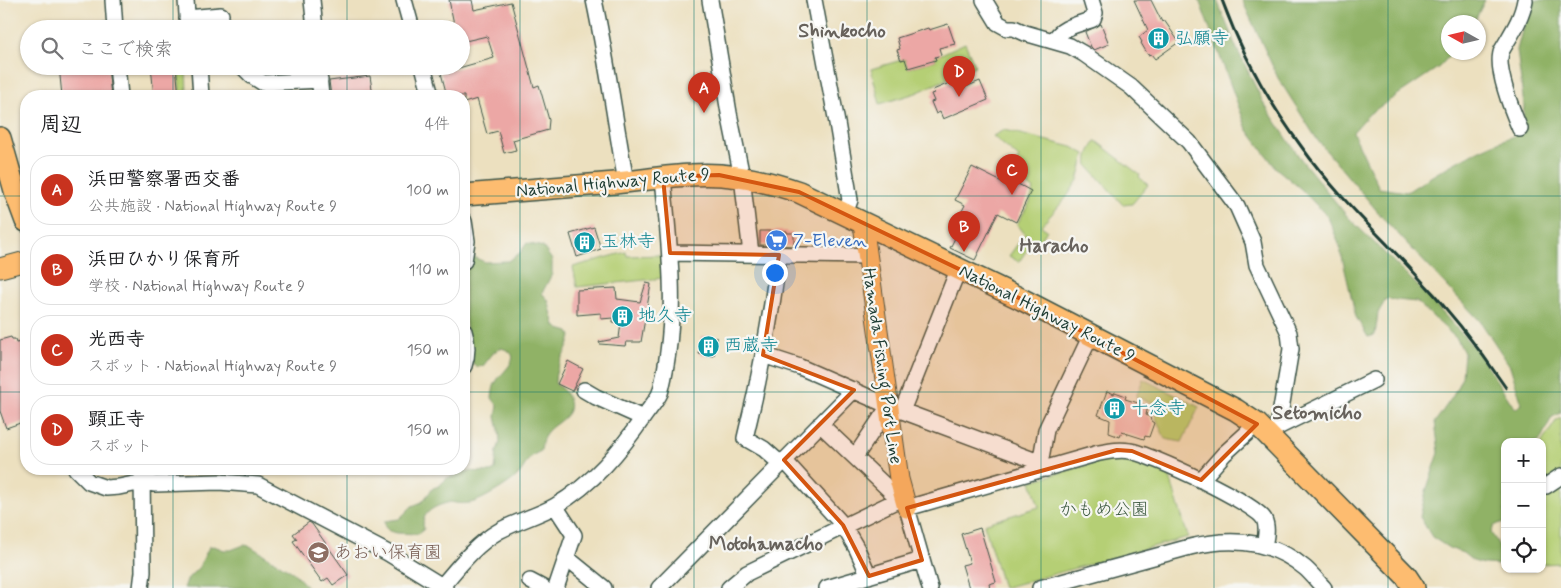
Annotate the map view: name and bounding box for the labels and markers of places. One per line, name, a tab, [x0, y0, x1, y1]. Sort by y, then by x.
building icon: 弘願寺	[1147, 27, 1171, 51]
place label: 弘願寺	[1175, 27, 1229, 51]
pin: D	[943, 56, 975, 97]
pin: A	[688, 72, 720, 113]
pin: C	[996, 154, 1028, 195]
pin: B	[948, 211, 980, 252]
supermarket icon: 7-Eleven	[765, 229, 789, 253]
place label: 7-Eleven	[793, 229, 867, 253]
building icon: 玉林寺	[573, 230, 597, 254]
place label: 玉林寺	[601, 230, 655, 254]
building icon: 地久寺	[610, 304, 634, 328]
place label: 地久寺	[638, 304, 692, 328]
building icon: 西蔵寺	[696, 334, 720, 358]
place label: 西蔵寺	[724, 334, 778, 358]
building icon: 十念寺	[1103, 397, 1127, 421]
place label: 十念寺	[1131, 397, 1185, 421]
school or university icon: あおい保育園	[306, 541, 330, 565]
place label: あおい保育園	[334, 541, 442, 565]

